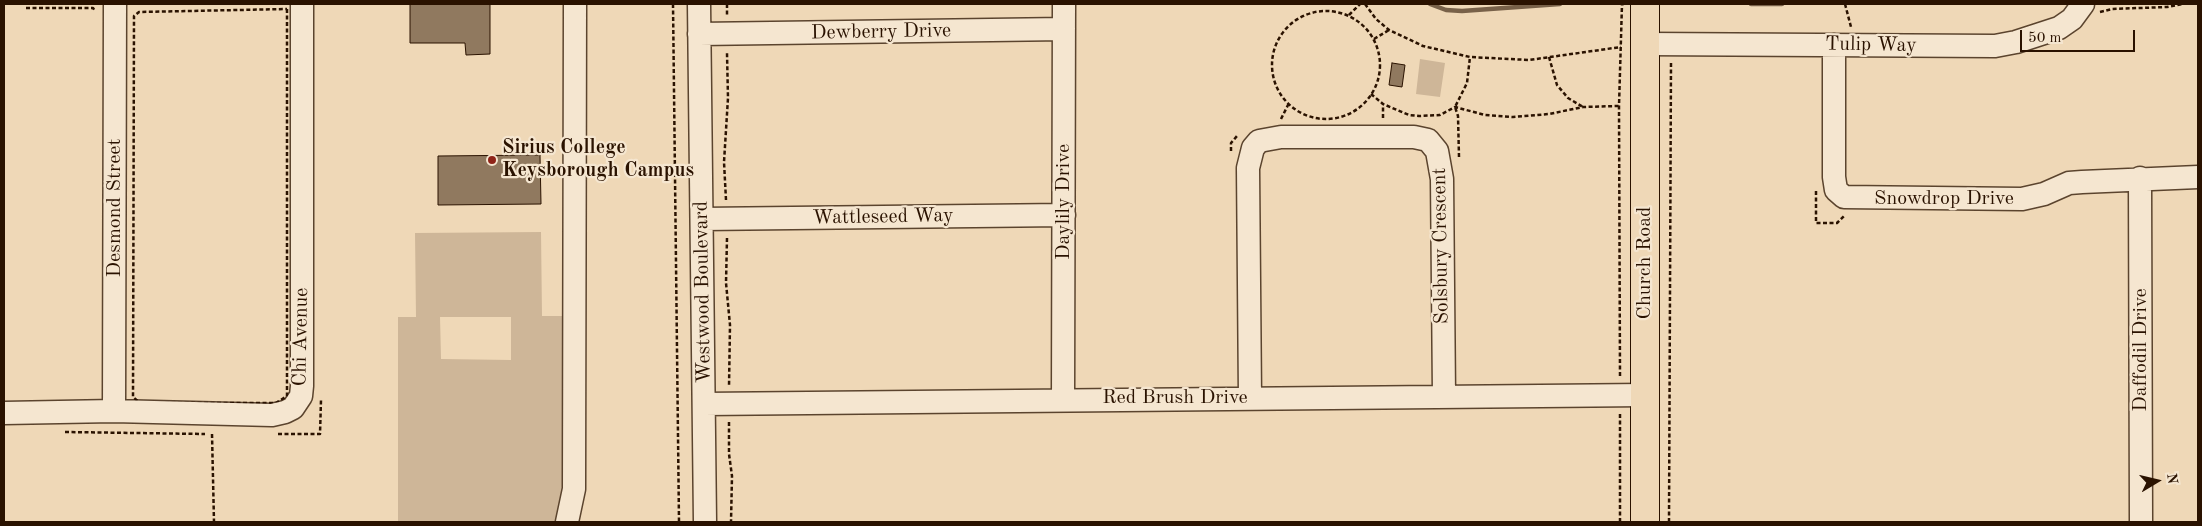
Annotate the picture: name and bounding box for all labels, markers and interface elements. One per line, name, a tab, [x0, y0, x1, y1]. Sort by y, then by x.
street label: Dewberry Drive	[811, 19, 951, 45]
scale bar	[2022, 20, 2137, 52]
text: 50 m	[2028, 31, 2062, 46]
street label: Tulip Way	[1825, 32, 1917, 58]
place label: Sirius College Keysborough Campus	[502, 136, 694, 183]
street label: Desmond Street	[103, 138, 127, 278]
street label: Daylily Drive	[1052, 144, 1076, 260]
marker: Sirius College Keysborough Campus	[486, 154, 498, 166]
street label: Solsbury Crescent	[1428, 167, 1454, 325]
street label: Snowdrop Drive	[1874, 187, 2014, 211]
street label: Westwood Boulevard	[689, 201, 717, 383]
street label: Wattleseed Way	[812, 204, 954, 230]
street label: Church Road	[1633, 207, 1657, 319]
street label: Chi Avenue	[288, 287, 314, 387]
street label: Daffodil Drive	[2129, 288, 2153, 412]
street label: Red Brush Drive	[1102, 386, 1248, 410]
north arrow	[2132, 456, 2182, 506]
text: N	[2164, 472, 2180, 485]

